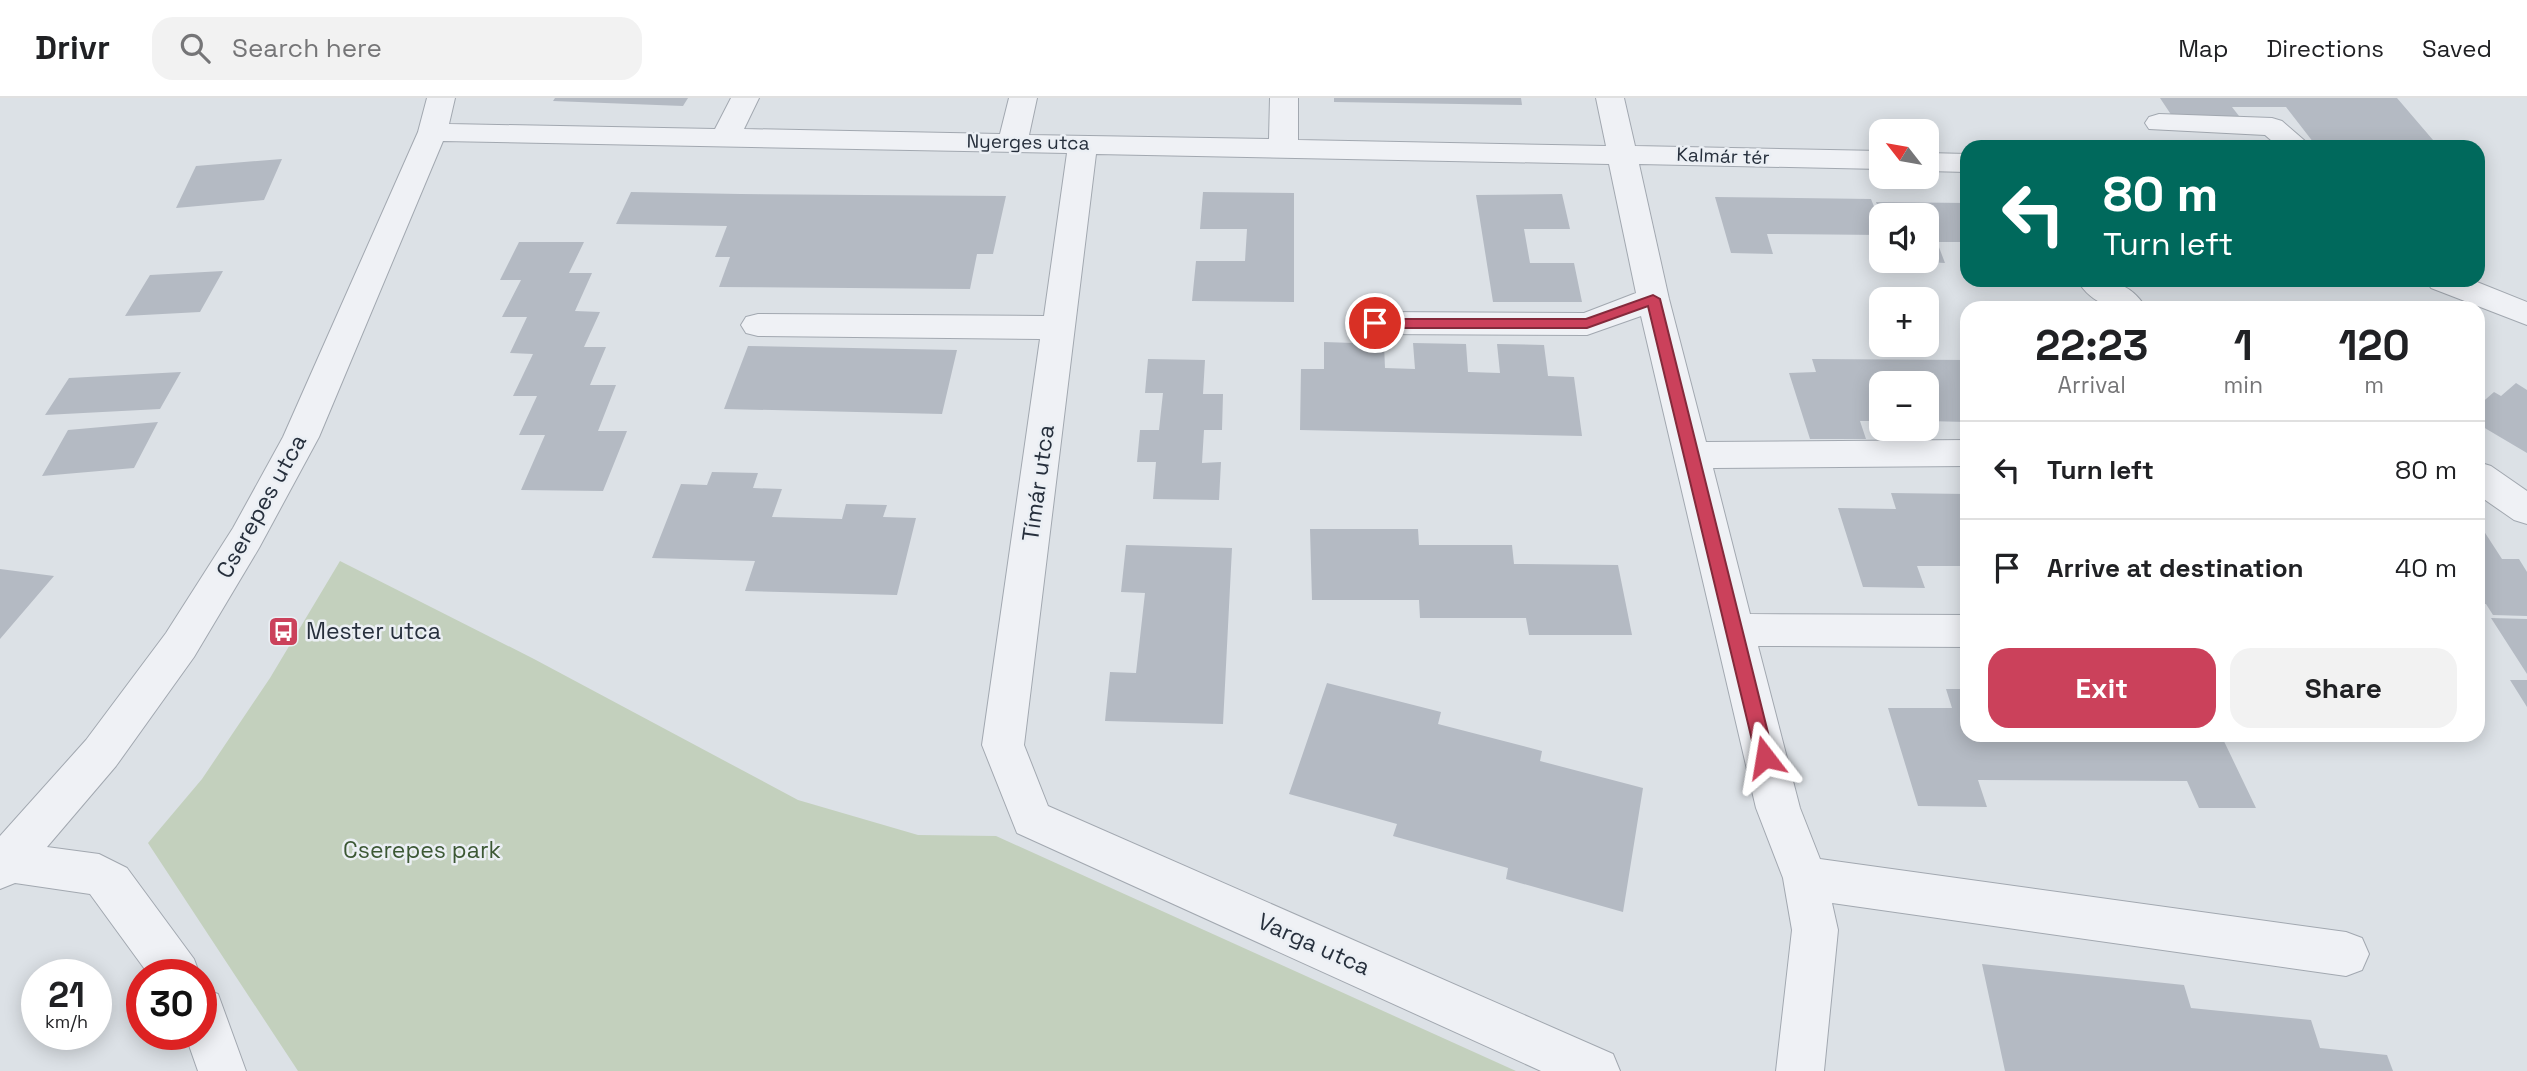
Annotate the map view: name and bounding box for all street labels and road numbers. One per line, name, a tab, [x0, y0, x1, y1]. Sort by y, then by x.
street label: Nyerges utca	[966, 128, 1090, 156]
street label: Kalmár tér	[1676, 142, 1770, 170]
street label: Tímár utca	[1015, 423, 1061, 543]
street label: Cserepes utca	[209, 429, 313, 583]
street label: Varga utca	[1253, 906, 1375, 982]

